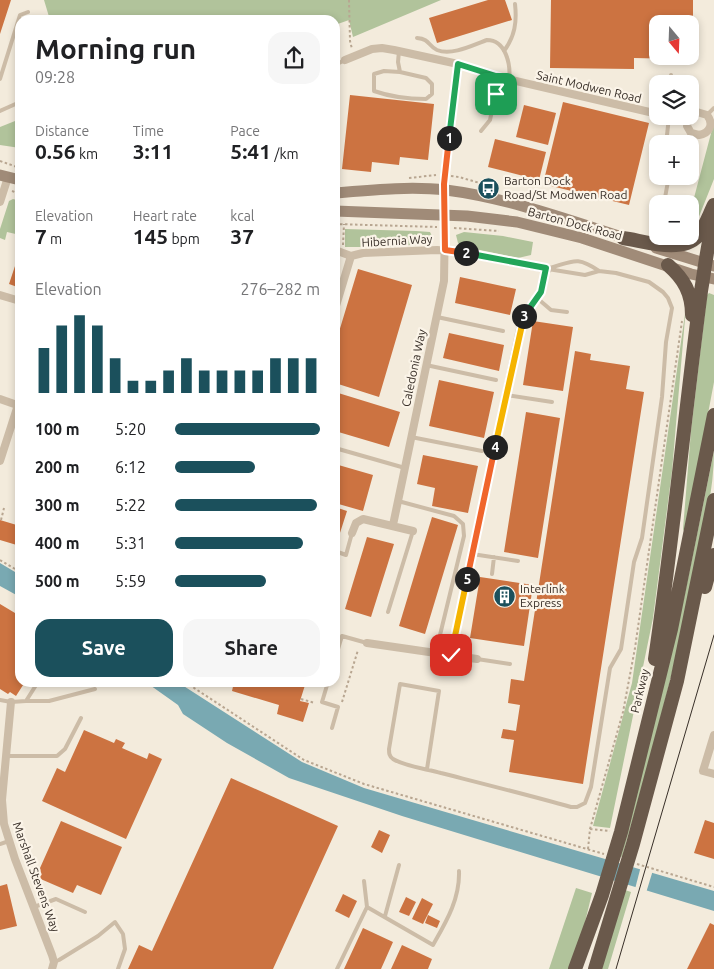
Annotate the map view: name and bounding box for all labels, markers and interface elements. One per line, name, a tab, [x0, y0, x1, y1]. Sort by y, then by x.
north arrow	[649, 15, 699, 65]
map controls	[649, 15, 699, 245]
button: share	[268, 32, 320, 84]
text: Morning run	[35, 33, 196, 64]
text: 09:28	[35, 68, 75, 86]
street label: Saint Modwen Road	[535, 68, 643, 105]
pin	[475, 73, 517, 115]
button: layers	[649, 75, 699, 125]
icon: arrive	[482, 80, 510, 108]
text: Distance	[35, 123, 89, 139]
text: Time	[133, 123, 164, 139]
text: Pace	[230, 123, 260, 139]
pin: 1	[436, 126, 462, 150]
text: 1	[446, 130, 453, 146]
button: +	[649, 135, 699, 185]
text: 0.56	[35, 139, 76, 163]
text: 3:11	[133, 139, 173, 163]
text: 5:41	[230, 139, 271, 163]
text: km	[76, 146, 98, 162]
text: /km	[271, 146, 299, 162]
place label: Barton Dock Road/St Modwen Road	[504, 174, 627, 201]
bus stop icon: Barton Dock Road/St Modwen Road	[476, 176, 500, 200]
button: −	[649, 195, 699, 245]
street label: Barton Dock Road	[527, 205, 624, 242]
text: Elevation	[35, 208, 93, 224]
text: Heart rate	[133, 208, 197, 224]
text: kcal	[230, 208, 255, 224]
text: 7	[35, 224, 47, 248]
text: 145	[133, 224, 168, 248]
text: 37	[230, 224, 254, 248]
text: m	[47, 231, 62, 247]
text: bpm	[168, 231, 200, 247]
street label: Hibernia Way	[361, 232, 433, 249]
pin: 2	[454, 240, 478, 266]
text: 2	[463, 245, 470, 261]
text: Elevation	[35, 280, 102, 298]
text: 276–282 m	[240, 280, 320, 298]
pin: 3	[512, 304, 536, 328]
text: 3	[521, 308, 528, 324]
street label: Caledonia Way	[399, 328, 428, 408]
text: 100 m	[35, 420, 80, 438]
text: 5:20	[115, 420, 146, 438]
pin: 4	[482, 434, 508, 460]
text: 4	[492, 439, 499, 455]
text: 200 m	[35, 458, 80, 476]
text: 6:12	[115, 458, 146, 476]
text: 300 m	[35, 496, 80, 514]
text: 5:22	[115, 496, 146, 514]
text: 400 m	[35, 534, 80, 552]
text: 5:31	[115, 534, 146, 552]
pin: 5	[454, 566, 480, 592]
text: 5	[464, 571, 471, 587]
text: 500 m	[35, 572, 80, 590]
text: 5:59	[115, 572, 146, 590]
place label: Interlink Express	[520, 582, 565, 609]
building icon: Interlink Express	[492, 584, 516, 608]
button: Save	[35, 619, 173, 677]
button: Share	[183, 619, 320, 677]
pin	[430, 634, 472, 676]
icon: check	[437, 641, 465, 669]
street label: Parkway	[628, 667, 651, 714]
street label: Marshall Stevens Way	[11, 820, 63, 934]

